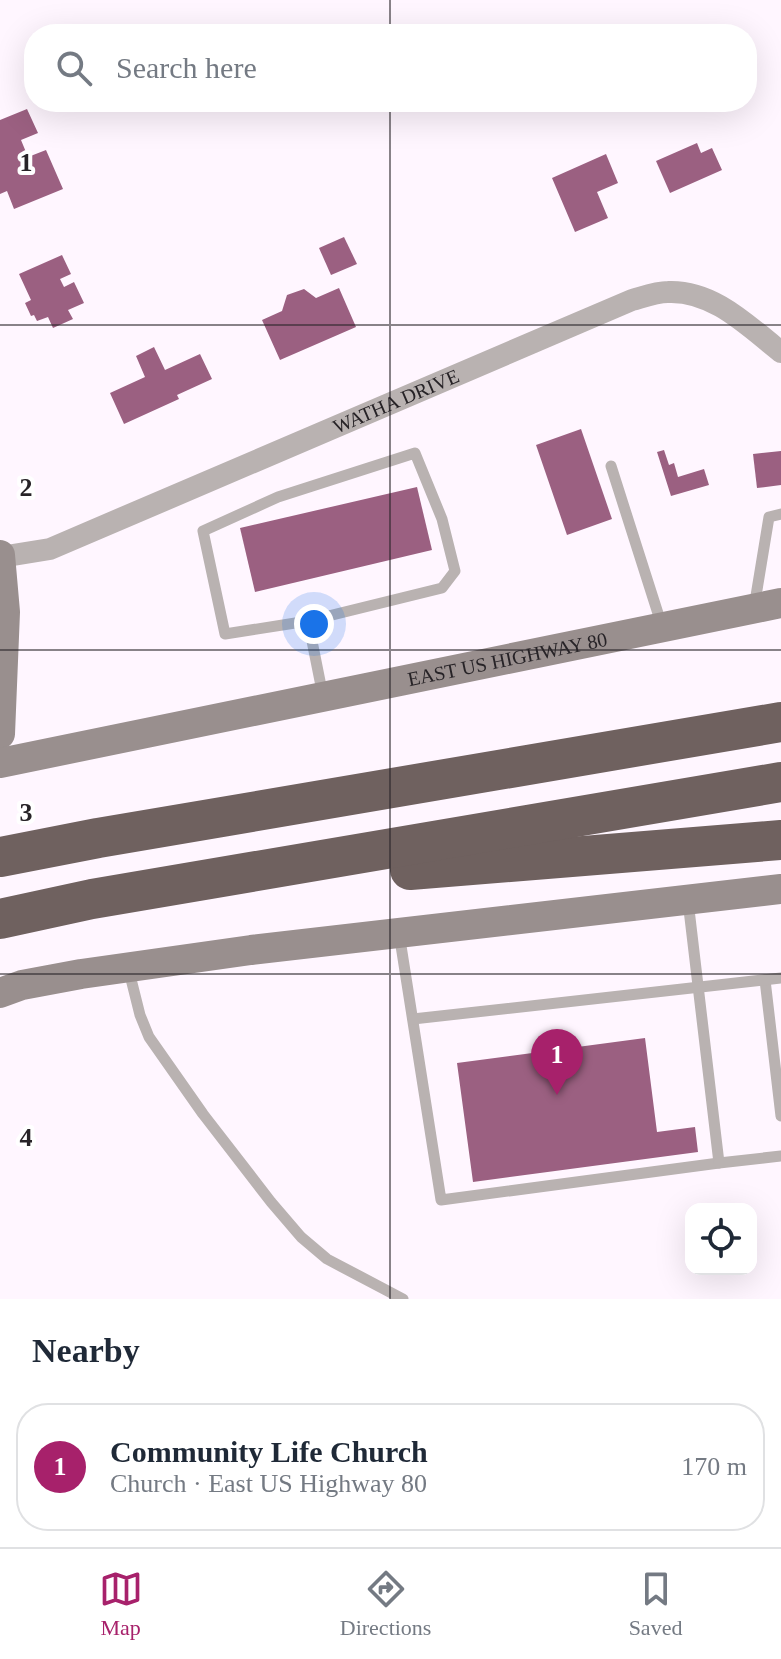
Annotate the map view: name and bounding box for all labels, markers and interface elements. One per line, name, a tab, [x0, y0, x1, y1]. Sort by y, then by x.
search box	[24, 24, 757, 112]
icon: search	[52, 46, 96, 90]
text: Search here	[116, 51, 257, 84]
text: 1	[20, 148, 33, 177]
street label: WATHA DRIVE	[330, 364, 462, 438]
text: 2	[20, 473, 33, 502]
your location	[294, 604, 334, 644]
street label: EAST US HIGHWAY 80	[406, 628, 609, 690]
text: 3	[20, 798, 33, 827]
pin: 1	[531, 1029, 583, 1095]
text: 4	[20, 1123, 33, 1152]
map controls	[685, 1203, 757, 1275]
button: locate	[685, 1203, 757, 1275]
text: Nearby	[32, 1332, 140, 1369]
text: Community Life Church	[110, 1435, 428, 1468]
text: 1	[54, 1452, 67, 1481]
text: 170 m	[681, 1452, 747, 1481]
text: Church · East US Highway 80	[110, 1469, 427, 1498]
tab: Map	[99, 1567, 143, 1641]
tab: Directions	[340, 1567, 431, 1641]
tab: Saved	[629, 1567, 682, 1641]

